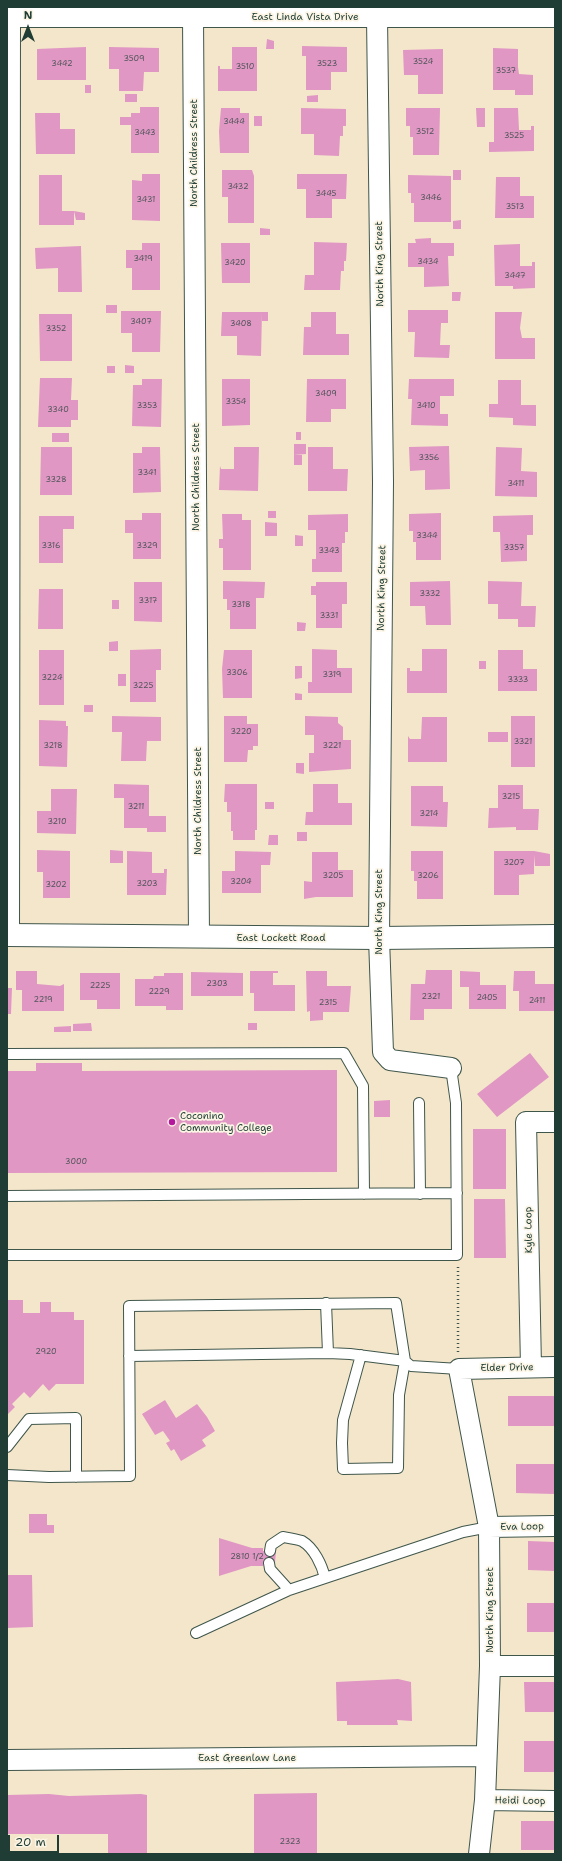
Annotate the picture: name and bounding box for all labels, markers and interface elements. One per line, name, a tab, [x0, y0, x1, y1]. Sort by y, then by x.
north arrow	[8, 8, 48, 48]
text: N	[24, 8, 32, 23]
street label: East Linda Vista Drive	[251, 11, 359, 23]
house number: 3509	[123, 54, 145, 64]
house number: 3524	[413, 57, 433, 67]
house number: 3442	[51, 59, 73, 69]
house number: 3523	[317, 59, 337, 69]
house number: 3510	[236, 62, 254, 72]
house number: 3537	[496, 66, 516, 76]
street label: North Childress Street	[188, 99, 200, 207]
house number: 3444	[223, 117, 245, 127]
house number: 3512	[416, 127, 434, 137]
house number: 3443	[134, 128, 156, 138]
house number: 3525	[504, 131, 524, 141]
house number: 3432	[227, 182, 249, 192]
house number: 3445	[316, 189, 336, 199]
house number: 3446	[420, 193, 442, 203]
house number: 3431	[137, 195, 155, 205]
house number: 3513	[506, 202, 524, 212]
street label: North King Street	[373, 221, 387, 307]
house number: 3419	[133, 254, 153, 264]
house number: 3434	[417, 257, 439, 267]
house number: 3420	[224, 258, 246, 268]
house number: 3447	[504, 271, 526, 281]
house number: 3407	[130, 317, 152, 327]
house number: 3408	[230, 319, 252, 329]
house number: 3352	[46, 324, 66, 334]
house number: 3409	[315, 389, 337, 399]
house number: 3354	[226, 397, 246, 407]
house number: 3353	[137, 401, 157, 411]
house number: 3410	[416, 401, 436, 411]
house number: 3340	[47, 405, 69, 415]
street label: North Childress Street	[190, 423, 202, 531]
house number: 3356	[419, 453, 439, 463]
house number: 3341	[138, 468, 156, 478]
house number: 3328	[45, 475, 67, 485]
house number: 3411	[508, 479, 524, 489]
house number: 3344	[416, 531, 438, 541]
house number: 3316	[42, 541, 60, 551]
house number: 3329	[137, 541, 157, 551]
house number: 3357	[504, 543, 524, 553]
street label: North King Street	[375, 545, 389, 631]
house number: 3343	[318, 546, 340, 556]
house number: 3332	[420, 589, 440, 599]
house number: 3317	[139, 596, 157, 606]
house number: 3318	[231, 600, 251, 610]
house number: 3331	[320, 611, 338, 621]
house number: 3306	[226, 668, 248, 678]
house number: 3319	[323, 670, 341, 680]
house number: 3224	[42, 673, 62, 683]
house number: 3333	[508, 675, 528, 685]
house number: 3225	[133, 681, 153, 691]
house number: 3220	[230, 727, 252, 737]
house number: 3321	[514, 737, 532, 747]
house number: 3218	[43, 741, 63, 751]
house number: 3221	[323, 741, 341, 751]
street label: North Childress Street	[192, 747, 204, 855]
house number: 3215	[502, 792, 520, 802]
house number: 3211	[128, 802, 144, 812]
house number: 3214	[420, 809, 438, 819]
house number: 3210	[47, 817, 67, 827]
house number: 3207	[503, 858, 525, 868]
street label: North King Street	[373, 869, 385, 955]
house number: 3205	[323, 871, 343, 881]
house number: 3206	[417, 871, 439, 881]
house number: 3204	[230, 877, 252, 887]
house number: 3203	[136, 879, 158, 889]
house number: 3202	[45, 880, 67, 890]
street label: East Lockett Road	[237, 932, 325, 944]
house number: 2303	[206, 979, 228, 989]
house number: 2225	[90, 981, 110, 991]
house number: 2229	[148, 987, 170, 997]
house number: 2321	[422, 992, 440, 1002]
house number: 2405	[476, 993, 498, 1003]
house number: 2219	[33, 995, 53, 1005]
house number: 2411	[529, 996, 545, 1006]
house number: 2315	[319, 998, 337, 1008]
place label: Coconino Community College	[180, 1110, 272, 1134]
marker: Coconino Community College	[167, 1117, 177, 1127]
house number: 3000	[65, 1157, 87, 1167]
street label: Kyle Loop	[523, 1207, 535, 1253]
house number: 2920	[35, 1347, 57, 1357]
street label: Elder Drive	[480, 1362, 534, 1374]
street label: Eva Loop	[500, 1521, 544, 1533]
house number: 2810 1/2	[230, 1552, 264, 1562]
street label: North King Street	[484, 1567, 496, 1653]
street label: East Greenlaw Lane	[198, 1752, 296, 1764]
street label: Heidi Loop	[494, 1795, 546, 1807]
scale bar	[10, 1827, 61, 1853]
text: 20 m	[15, 1834, 46, 1850]
house number: 2323	[279, 1837, 301, 1847]

